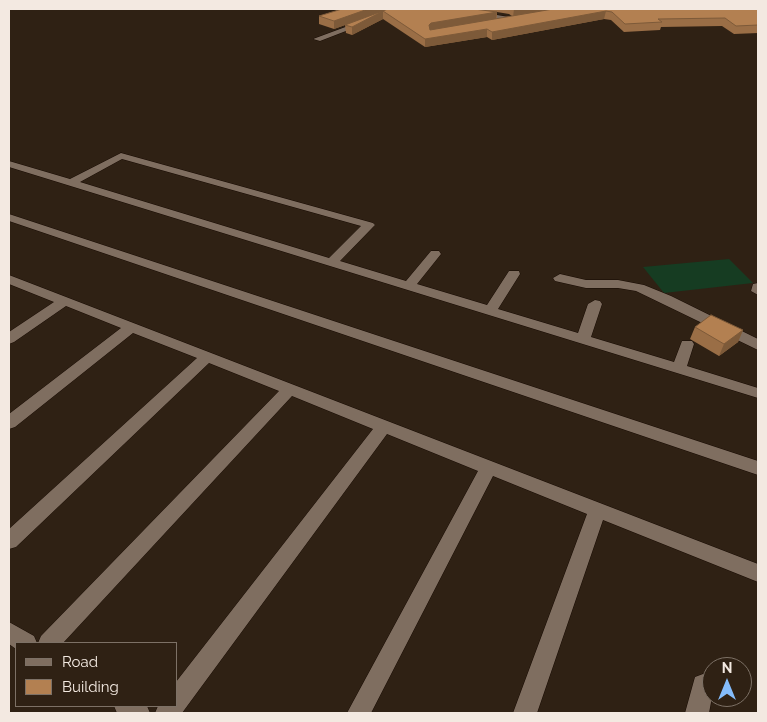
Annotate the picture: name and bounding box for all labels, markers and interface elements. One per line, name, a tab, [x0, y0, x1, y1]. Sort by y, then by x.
legend	[15, 642, 178, 707]
text: Road	[62, 653, 98, 671]
north arrow	[702, 657, 752, 707]
text: N	[722, 660, 732, 676]
text: Building	[62, 678, 119, 696]

